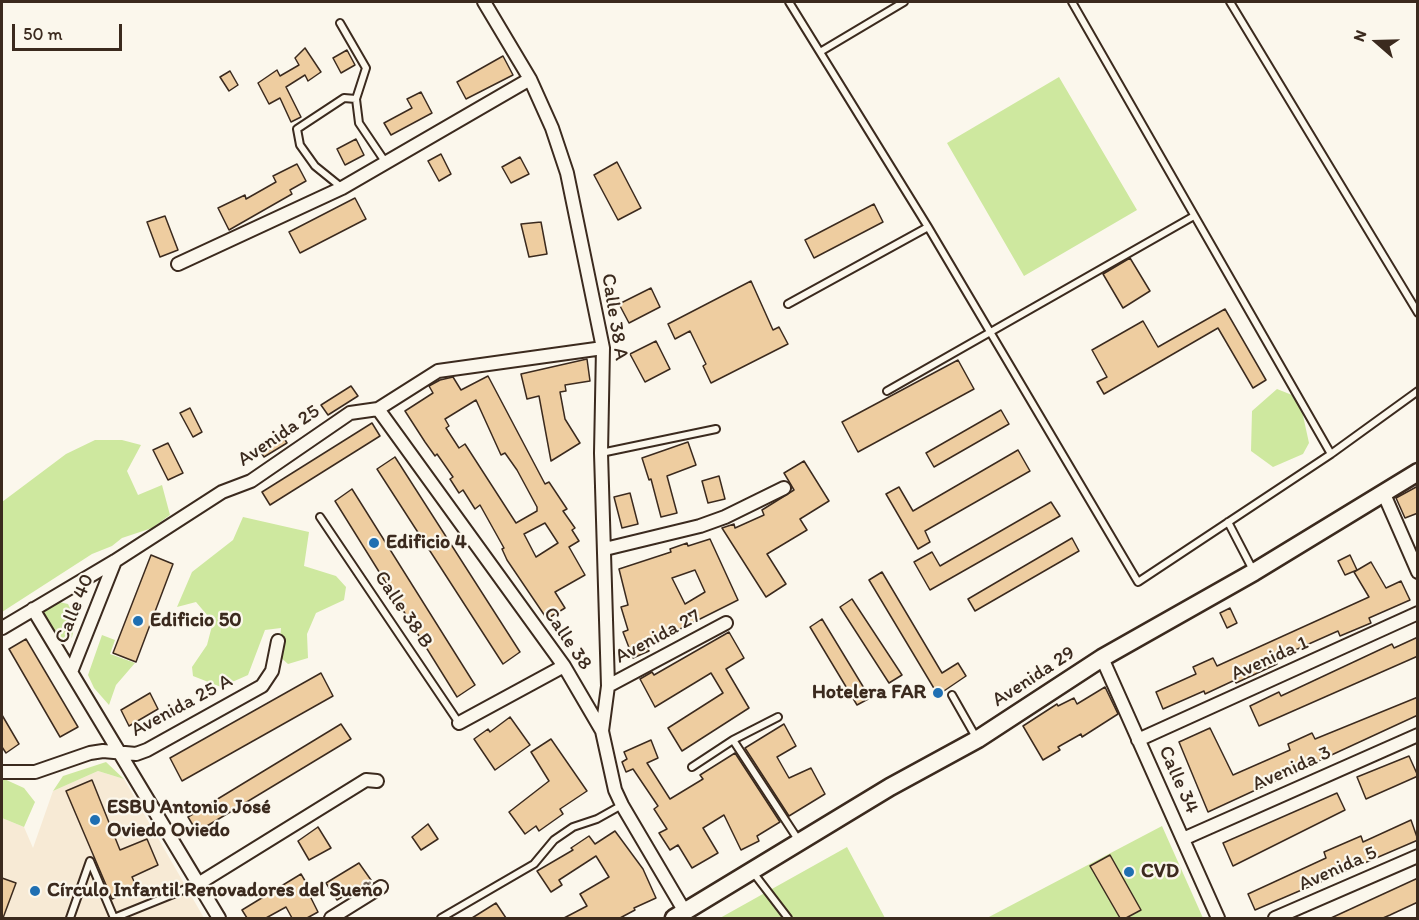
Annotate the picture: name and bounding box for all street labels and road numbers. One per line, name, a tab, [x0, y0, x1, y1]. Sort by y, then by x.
street label: Calle 38 A	[595, 272, 633, 362]
street label: Avenida 25	[233, 400, 325, 472]
street label: Calle 38 B	[368, 567, 438, 653]
street label: Calle 40	[50, 571, 100, 647]
street label: Calle 38	[537, 603, 597, 675]
street label: Avenida 27	[611, 605, 705, 669]
street label: Avenida 1	[1228, 631, 1312, 687]
street label: Avenida 29	[988, 641, 1080, 713]
street label: Avenida 25 A	[127, 669, 237, 743]
street label: Avenida 3	[1249, 741, 1335, 797]
street label: Calle 34	[1152, 742, 1204, 818]
street label: Avenida 5	[1295, 841, 1381, 897]

